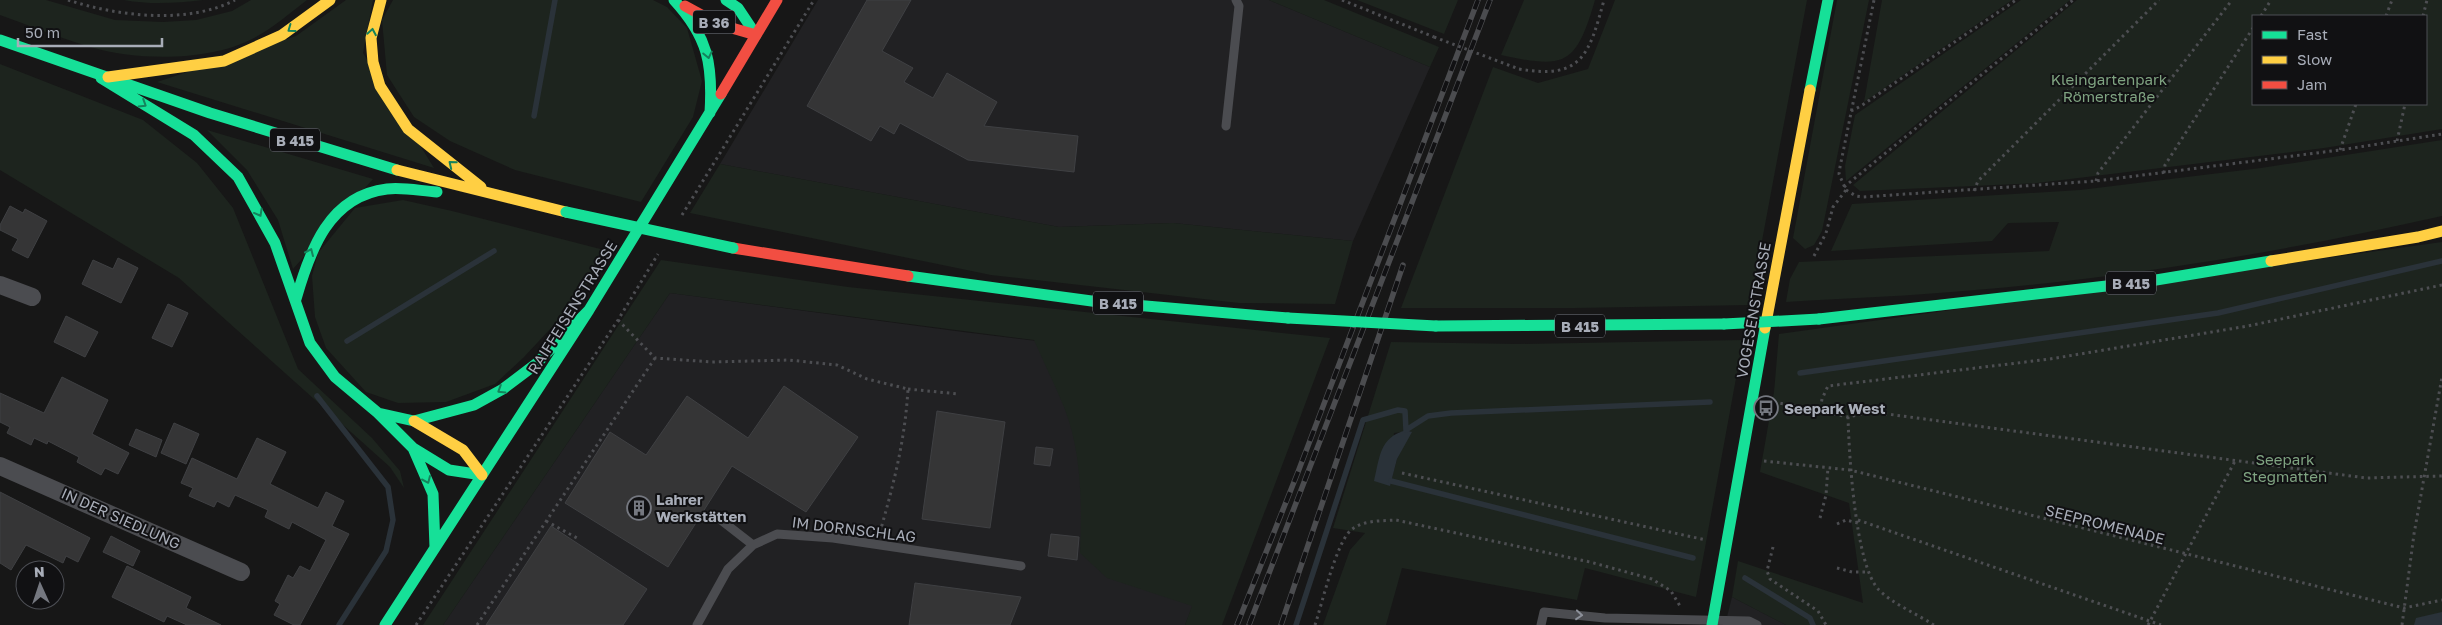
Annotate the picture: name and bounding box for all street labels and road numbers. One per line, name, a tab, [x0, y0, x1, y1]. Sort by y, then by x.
road number: B 36	[693, 11, 735, 34]
road number: B 415	[270, 128, 320, 152]
street label: RAIFFEISENSTRASSE	[524, 237, 620, 377]
street label: VOGESENSTRASSE	[1732, 241, 1774, 379]
road number: B 415	[2106, 272, 2156, 294]
road number: B 415	[1093, 292, 1143, 314]
road number: B 415	[1555, 314, 1605, 338]
street label: IN DER SIEDLUNG	[59, 484, 183, 552]
street label: SEEPROMENADE	[2044, 500, 2166, 548]
street label: IM DORNSCHLAG	[791, 512, 917, 546]

